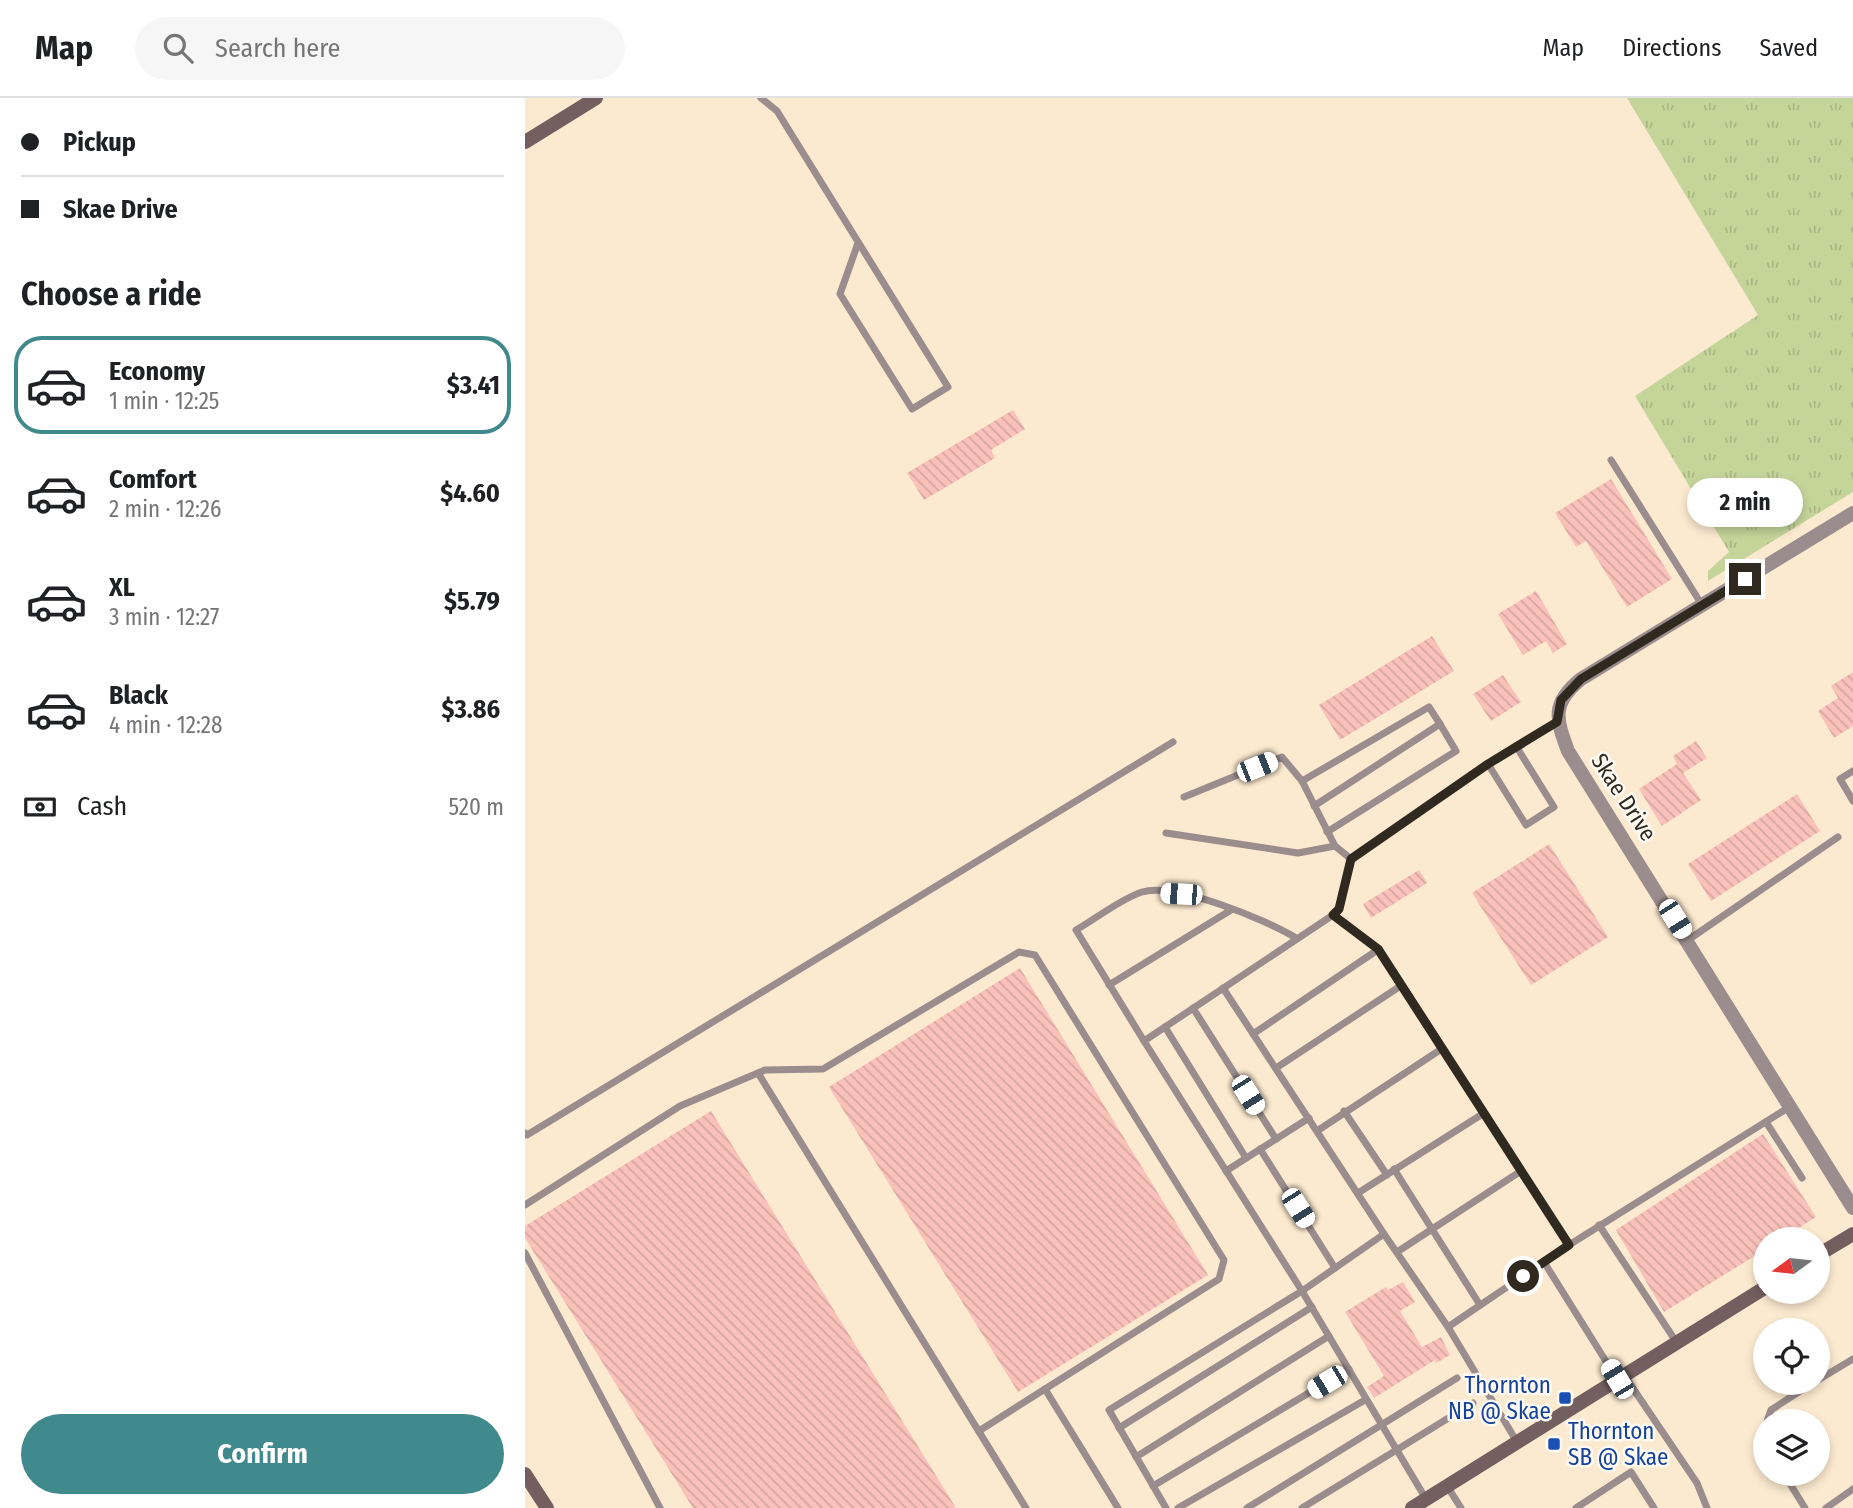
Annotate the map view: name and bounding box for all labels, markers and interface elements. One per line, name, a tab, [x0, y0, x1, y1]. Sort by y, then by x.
search box	[135, 17, 625, 80]
text: Map	[35, 28, 93, 68]
icon: search	[159, 29, 197, 67]
text: Search here	[215, 33, 340, 64]
text: Map	[1543, 34, 1584, 62]
text: Directions	[1622, 34, 1721, 62]
text: Saved	[1759, 34, 1818, 62]
text: Pickup	[63, 127, 136, 158]
text: Skae Drive	[63, 194, 178, 225]
text: Choose a ride	[21, 275, 202, 313]
icon: car	[25, 354, 88, 417]
text: Economy	[109, 356, 205, 387]
text: $3.41	[447, 370, 500, 401]
text: 1 min · 12:25	[109, 387, 219, 415]
icon: car	[25, 462, 88, 525]
text: Comfort	[109, 464, 197, 495]
callout: 2 min	[1687, 477, 1803, 526]
text: $4.60	[440, 478, 500, 509]
text: 2 min	[1720, 488, 1771, 516]
text: 2 min · 12:26	[109, 495, 221, 523]
route end	[1729, 563, 1761, 595]
icon: car	[25, 570, 88, 633]
text: XL	[109, 572, 135, 603]
text: $5.79	[444, 586, 500, 617]
text: 3 min · 12:27	[109, 603, 219, 631]
icon: car	[25, 678, 88, 741]
text: Black	[109, 680, 168, 711]
text: $3.86	[441, 694, 500, 725]
text: 4 min · 12:28	[109, 711, 222, 739]
street label: Skae Drive	[1585, 748, 1663, 846]
car	[1234, 749, 1281, 785]
icon: cash	[21, 788, 59, 826]
text: Cash	[77, 791, 127, 822]
text: 520 m	[448, 793, 504, 821]
car	[1160, 882, 1203, 906]
car	[1655, 896, 1696, 942]
car	[1228, 1072, 1269, 1118]
car	[1278, 1185, 1319, 1231]
north arrow	[1753, 1227, 1831, 1304]
map controls	[1753, 1227, 1830, 1486]
route start	[1507, 1260, 1539, 1292]
button: locate	[1753, 1318, 1830, 1395]
car	[1598, 1356, 1637, 1402]
car	[1304, 1362, 1351, 1402]
place label: Thornton NB @ Skae	[1448, 1371, 1551, 1425]
marker: Thornton NB @ Skae	[1557, 1390, 1573, 1406]
button: layers	[1753, 1409, 1830, 1486]
button: Confirm	[21, 1414, 504, 1494]
place label: Thornton SB @ Skae	[1568, 1417, 1668, 1471]
marker: Thornton SB @ Skae	[1546, 1436, 1562, 1452]

